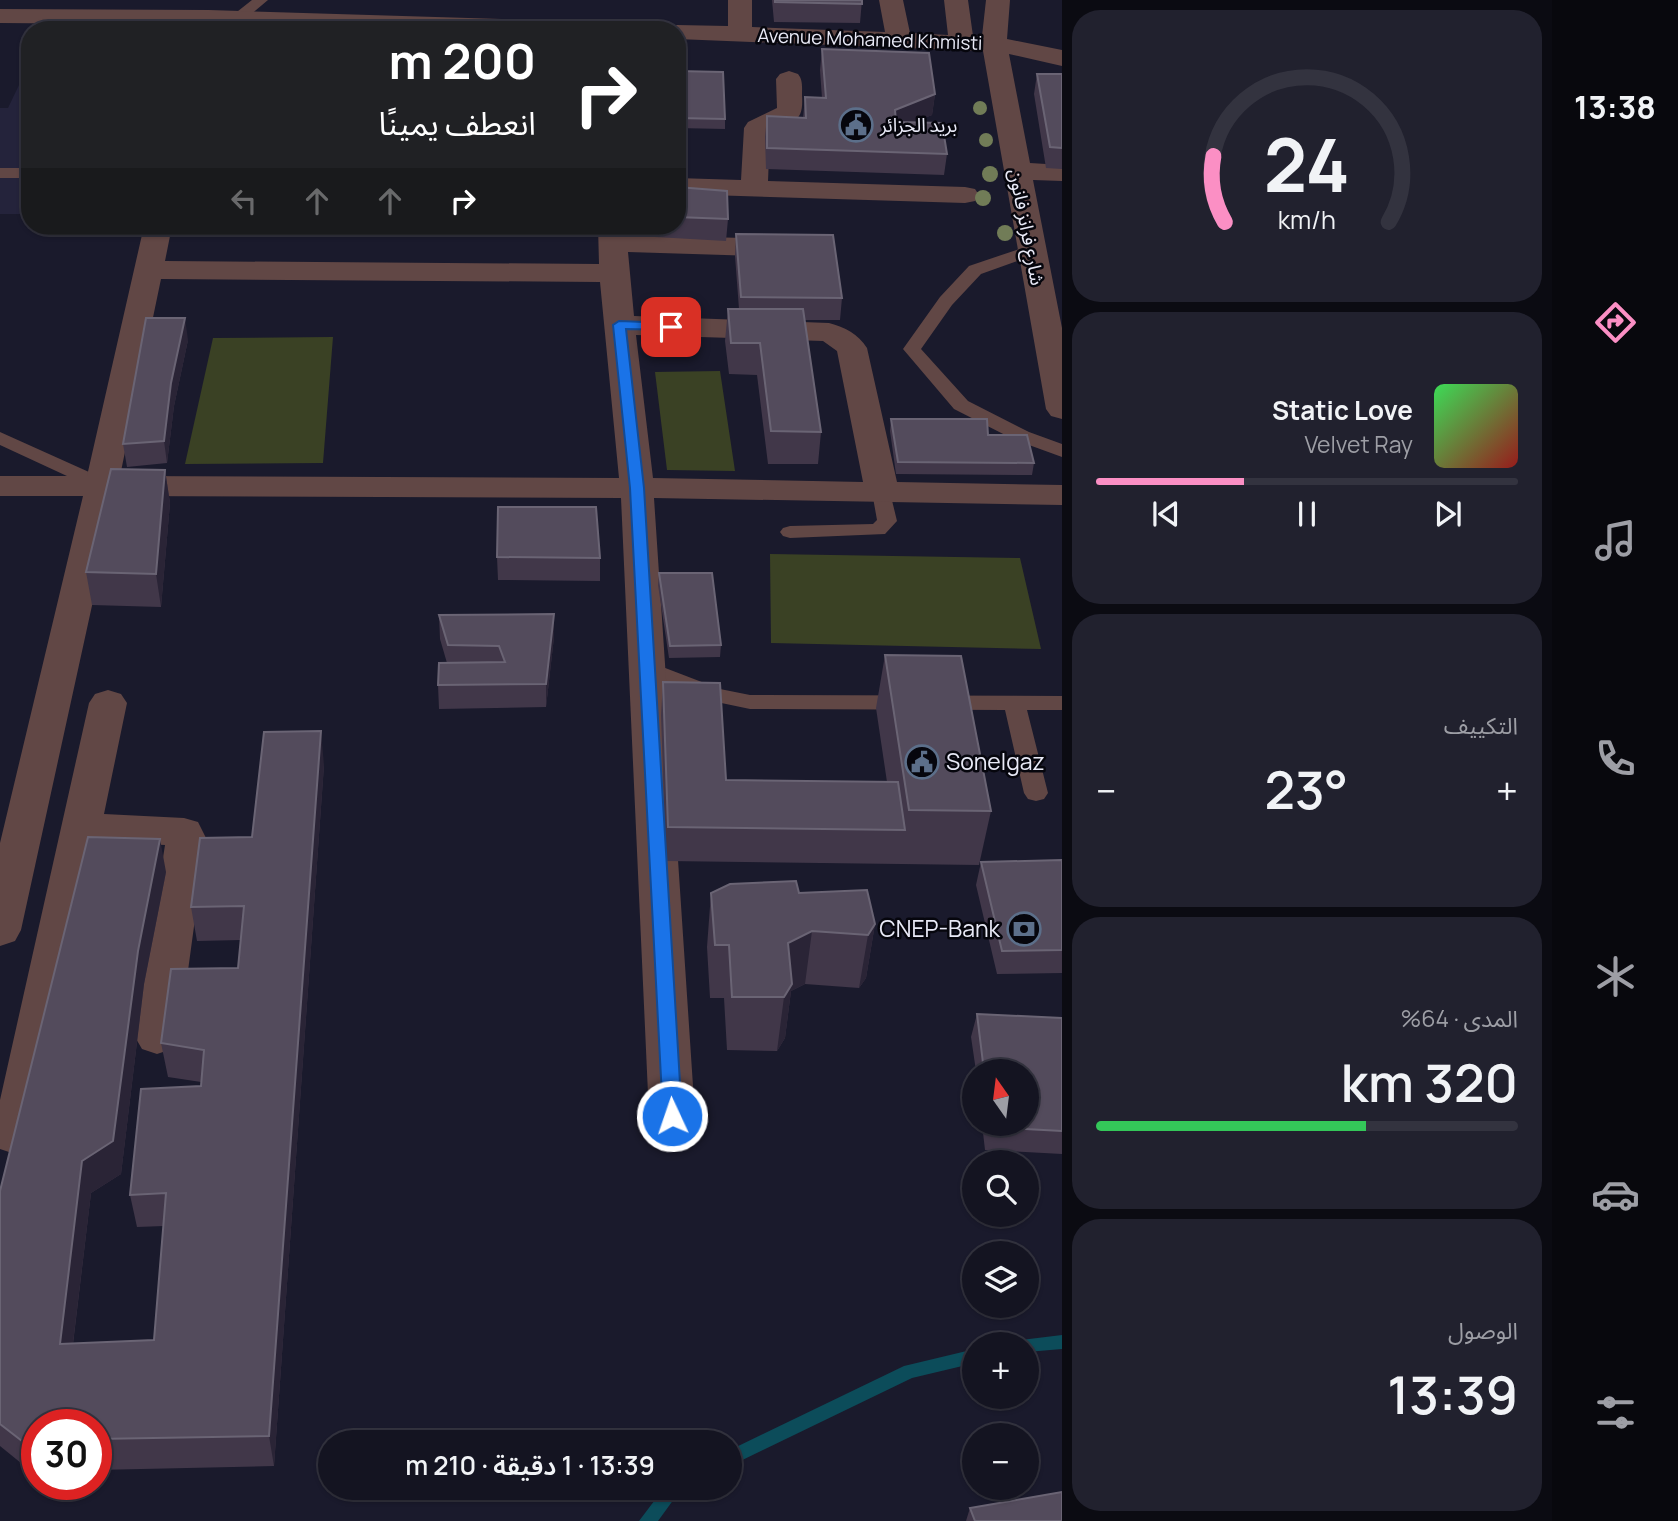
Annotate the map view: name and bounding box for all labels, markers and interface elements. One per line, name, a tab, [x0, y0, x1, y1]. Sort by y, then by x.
street label: Avenue Mohamed Khmisti	[757, 22, 983, 56]
text: 200 m	[388, 27, 536, 94]
icon: right	[560, 49, 651, 140]
text: 13:38	[1574, 85, 1656, 129]
text: انعطف يمينًا	[379, 101, 536, 145]
public building icon: بريد الجزائر	[837, 106, 875, 144]
place label: بريد الجزائر	[879, 112, 957, 138]
text: 24	[1264, 114, 1350, 214]
street label: شارع فرانز فانون	[1002, 166, 1051, 288]
icon: left	[225, 182, 263, 220]
icon: ahead	[298, 182, 336, 220]
icon: ahead	[371, 182, 409, 220]
icon: right	[444, 182, 482, 220]
text: km/h	[1278, 202, 1336, 237]
pin	[641, 297, 701, 357]
icon: directions	[1591, 298, 1640, 347]
icon: arrive	[652, 308, 690, 346]
text: Static Love	[1272, 392, 1413, 428]
text: Velvet Ray	[1304, 428, 1413, 460]
icon: previous	[1147, 495, 1185, 533]
icon: pause	[1288, 495, 1326, 533]
icon: next	[1429, 495, 1467, 533]
icon: music	[1591, 516, 1640, 565]
text: التكييف	[1444, 709, 1518, 741]
icon: phone	[1591, 734, 1640, 783]
public building icon: Sonelgaz	[903, 743, 941, 781]
place label: Sonelgaz	[946, 745, 1045, 777]
text: 23°	[1264, 754, 1348, 825]
text: −	[1096, 764, 1117, 816]
text: +	[1496, 764, 1518, 816]
bank icon: CNEP-Bank	[1005, 910, 1043, 948]
place label: CNEP-Bank	[879, 912, 1001, 944]
icon: climate	[1591, 952, 1640, 1001]
text: المدى · 64%	[1401, 1002, 1518, 1034]
text: 320 km	[1341, 1047, 1518, 1118]
north arrow	[962, 1059, 1040, 1136]
map controls	[962, 1059, 1039, 1500]
position arrow	[635, 1079, 709, 1153]
button: search	[962, 1150, 1039, 1227]
icon: car	[1591, 1170, 1640, 1219]
button: layers	[962, 1241, 1039, 1318]
text: الوصول	[1448, 1314, 1518, 1346]
button: +	[962, 1332, 1039, 1409]
text: 13:39	[1387, 1359, 1518, 1430]
icon: filters	[1591, 1388, 1640, 1437]
speed limit sign: 30	[21, 1409, 112, 1500]
button: −	[962, 1423, 1039, 1500]
text: 13:39 · 1 دقيقة · 210 m	[405, 1447, 655, 1483]

